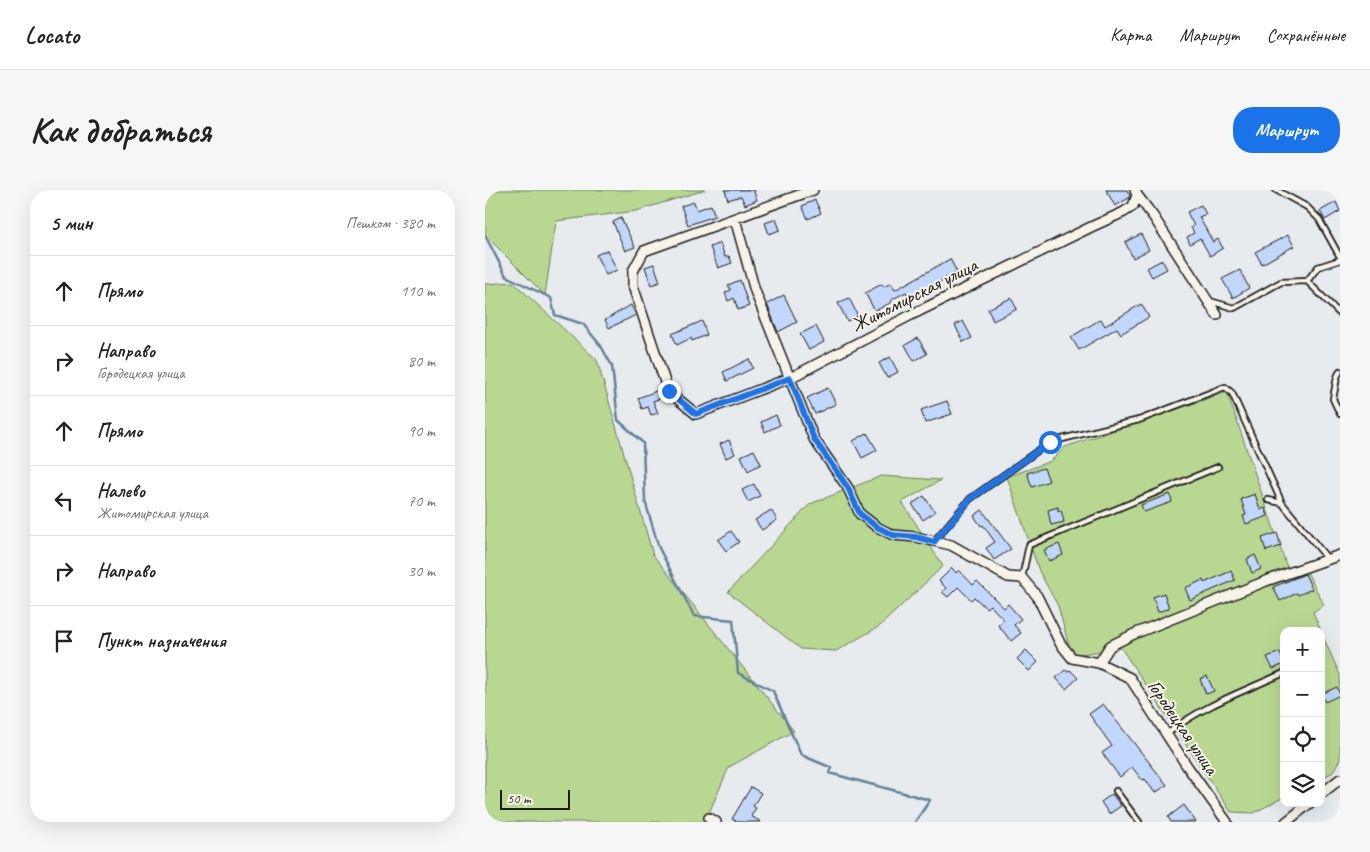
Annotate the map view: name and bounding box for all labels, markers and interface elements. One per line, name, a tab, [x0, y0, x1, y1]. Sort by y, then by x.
text: Locato	[25, 20, 79, 50]
text: Карта	[1110, 24, 1151, 46]
text: Маршрут	[1179, 24, 1239, 46]
text: Сохранённые	[1267, 24, 1345, 46]
button: Маршрут	[1233, 107, 1340, 153]
text: Как добраться	[30, 108, 211, 153]
text: 5 мин	[50, 210, 92, 236]
text: Пешком · 380 m	[346, 213, 435, 233]
street label: Житомирская улица	[847, 251, 983, 338]
icon: ahead	[50, 277, 78, 305]
text: Прямо	[97, 279, 142, 303]
text: 110 m	[401, 281, 435, 301]
text: Направо	[97, 339, 155, 363]
icon: right	[50, 347, 78, 375]
text: 80 m	[408, 351, 435, 371]
text: Городецкая улица	[97, 363, 185, 383]
route end	[658, 380, 681, 403]
icon: ahead	[50, 417, 78, 445]
text: Прямо	[97, 419, 142, 443]
text: 90 m	[408, 421, 435, 441]
route start	[1039, 431, 1062, 454]
text: Налево	[97, 479, 145, 503]
icon: left	[50, 487, 78, 515]
text: 70 m	[408, 491, 435, 511]
text: Житомирская улица	[97, 503, 208, 523]
icon: right	[50, 557, 78, 585]
text: Направо	[97, 559, 155, 583]
text: 30 m	[408, 561, 435, 581]
icon: arrive	[50, 627, 78, 655]
map controls	[1280, 627, 1325, 807]
button: +	[1280, 627, 1325, 672]
text: Пункт назначения	[97, 629, 226, 653]
button: −	[1280, 672, 1325, 717]
street label: Городецкая улица	[1142, 675, 1225, 781]
button: locate	[1280, 717, 1325, 762]
button: layers	[1280, 762, 1325, 807]
scale bar	[500, 787, 570, 810]
text: 50 m	[507, 790, 531, 807]

